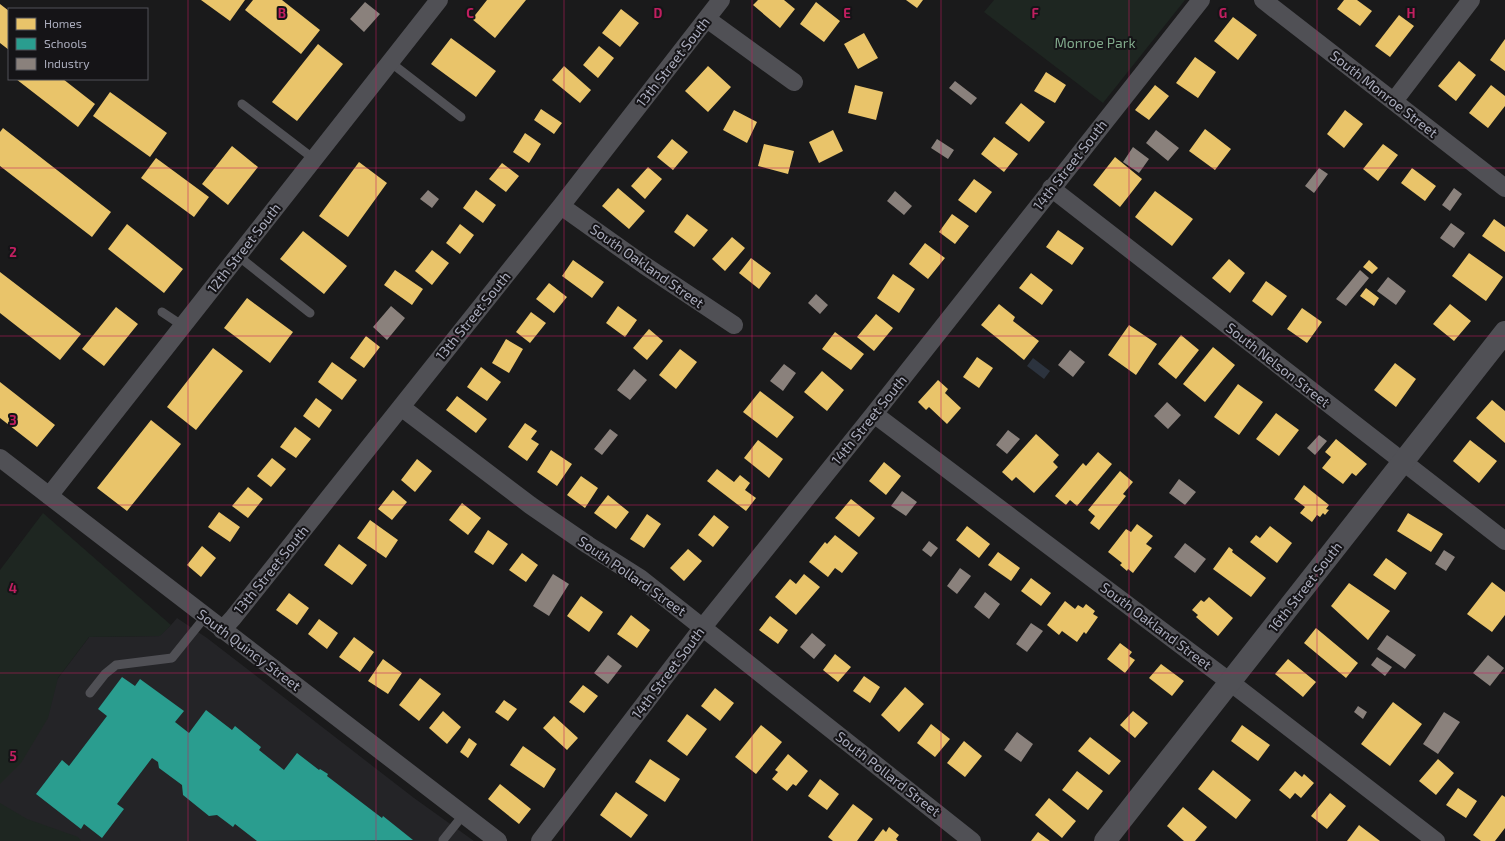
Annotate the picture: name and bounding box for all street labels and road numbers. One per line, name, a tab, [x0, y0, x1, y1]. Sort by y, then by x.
street label: 13th Street South	[632, 13, 713, 110]
street label: South Monroe Street	[1327, 46, 1441, 141]
street label: 14th Street South	[1029, 116, 1110, 213]
street label: 12th Street South	[203, 199, 284, 296]
street label: South Oakland Street	[587, 220, 707, 311]
street label: 13th Street South	[432, 268, 514, 363]
street label: South Nelson Street	[1223, 319, 1334, 410]
street label: 14th Street South	[827, 372, 910, 468]
street label: 13th Street South	[230, 522, 312, 617]
street label: South Pollard Street	[575, 532, 690, 619]
street label: 16th Street South	[1264, 538, 1345, 635]
street label: South Oakland Street	[1097, 578, 1215, 673]
street label: South Quincy Street	[194, 605, 304, 694]
street label: 14th Street South	[628, 624, 708, 722]
street label: South Pollard Street	[833, 727, 944, 820]

